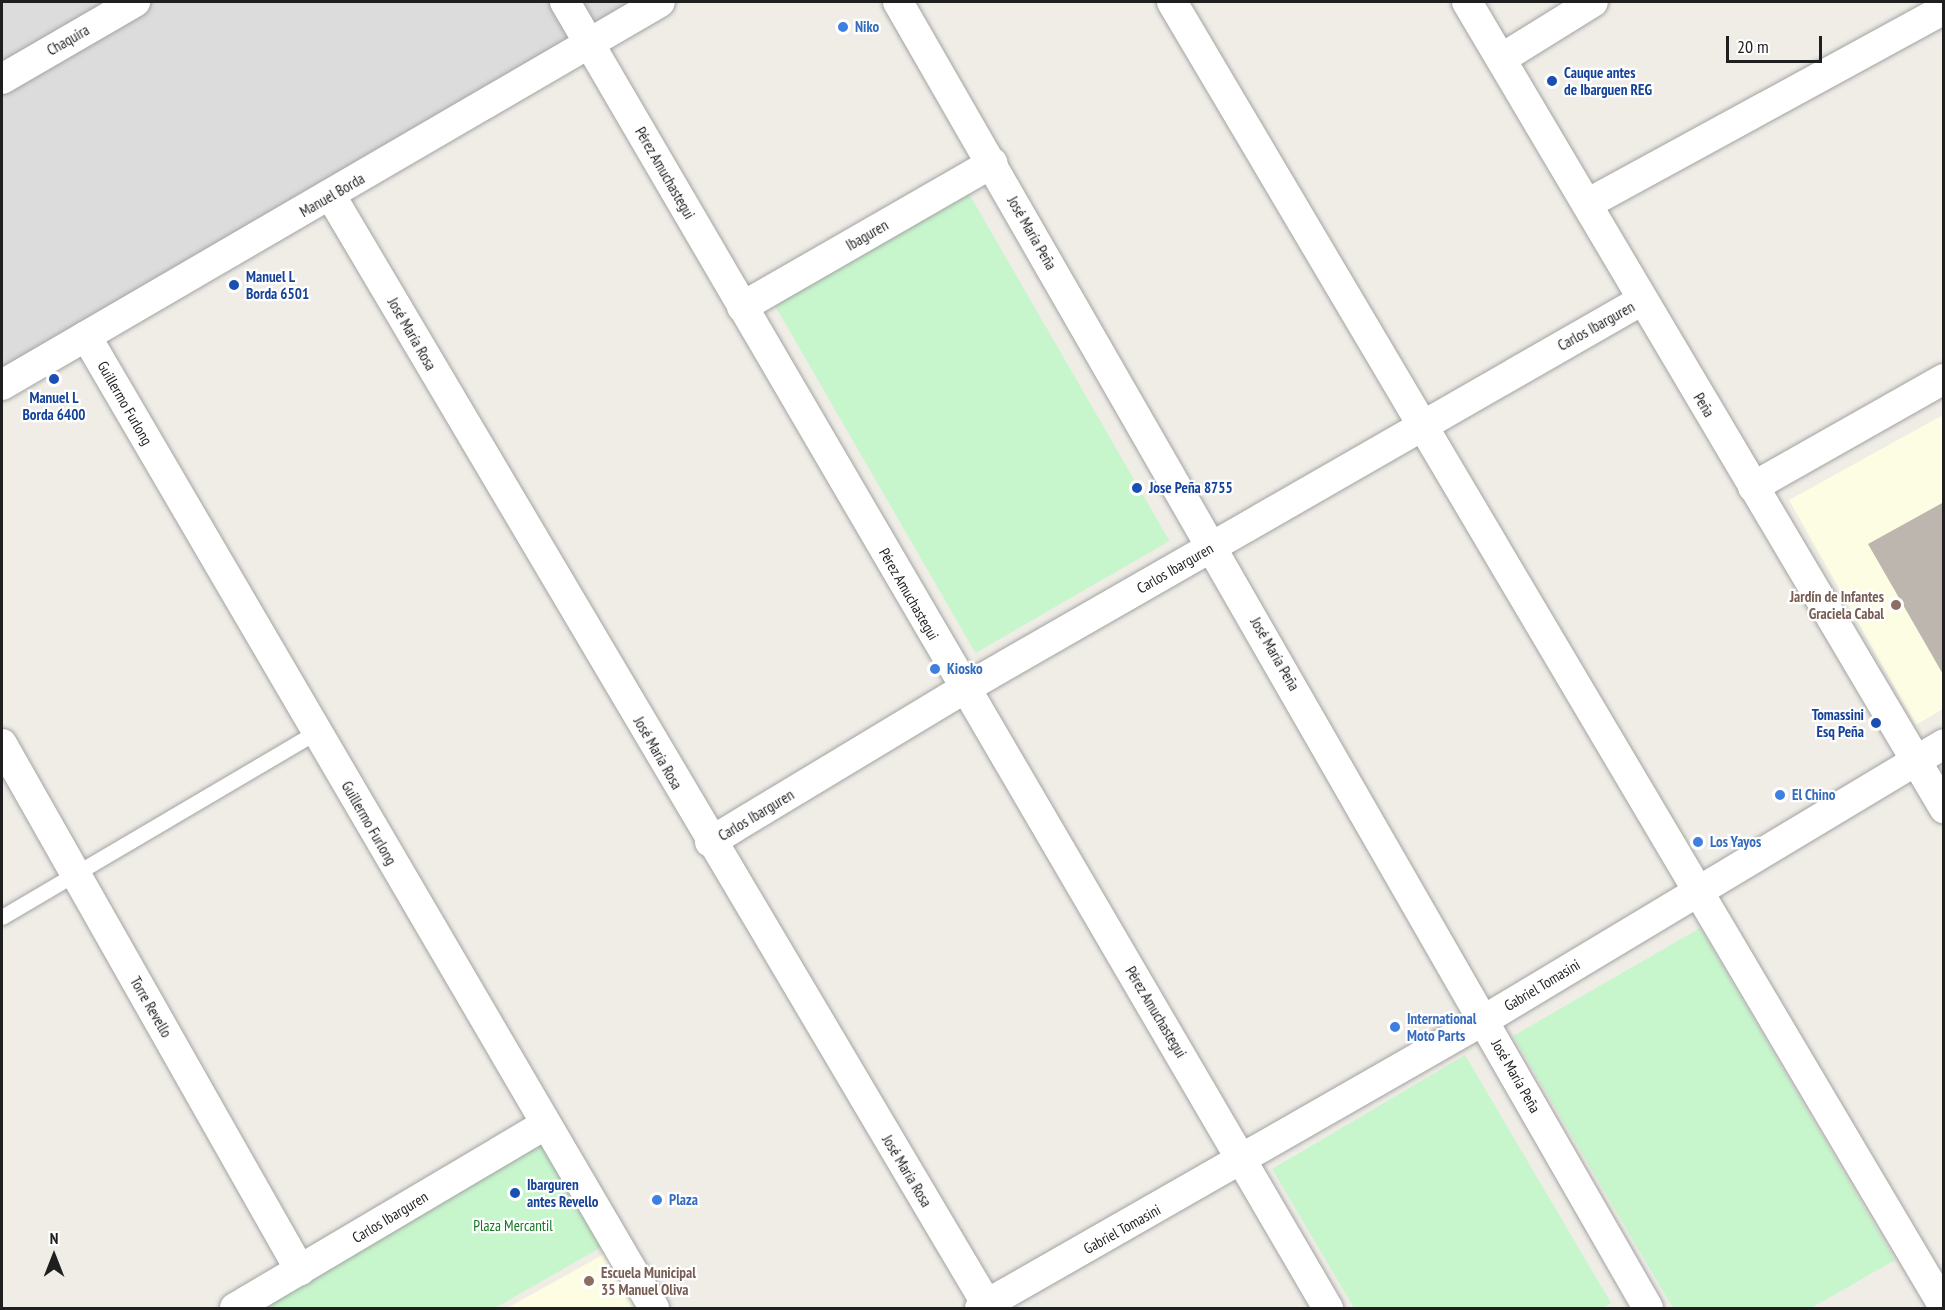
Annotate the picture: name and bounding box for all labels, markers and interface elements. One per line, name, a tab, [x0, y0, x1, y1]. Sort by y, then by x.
place label: Niko	[855, 18, 879, 36]
marker: Niko	[836, 20, 850, 34]
street label: Chaquira	[44, 21, 92, 59]
scale bar	[1729, 24, 1825, 62]
text: 20 m	[1737, 35, 1769, 58]
place label: Cauque antes de Ibarguen REG	[1564, 63, 1652, 98]
marker: Cauque antes de Ibarguen REG	[1545, 74, 1559, 88]
street label: Pérez Amuchastegui	[631, 123, 699, 223]
street label: Manuel Borda	[296, 169, 368, 221]
street label: José María Peña	[1004, 193, 1060, 273]
street label: Ibaguren	[843, 216, 891, 254]
place label: Manuel L Borda 6501	[246, 267, 309, 302]
marker: Manuel L Borda 6501	[227, 278, 241, 292]
street label: José María Rosa	[384, 295, 440, 373]
street label: Carlos Ibarguren	[1554, 298, 1638, 354]
street label: Guillermo Furlong	[94, 358, 156, 448]
marker: Manuel L Borda 6400	[47, 372, 61, 386]
place label: Manuel L Borda 6400	[22, 388, 86, 423]
street label: Peña	[1690, 390, 1718, 420]
place label: Jose Peña 8755	[1149, 479, 1233, 497]
marker: Jose Peña 8755	[1130, 481, 1144, 495]
street label: Carlos Ibarguren	[1134, 539, 1216, 597]
street label: Pérez Amuchastegui	[875, 544, 943, 644]
place label: Jardín de Infantes Graciela Cabal	[1790, 587, 1884, 622]
marker: Jardín de Infantes Graciela Cabal	[1889, 598, 1903, 612]
street label: José María Peña	[1247, 614, 1303, 694]
place label: Kiosko	[947, 660, 983, 678]
marker: Kiosko	[928, 662, 942, 676]
place label: Tomassini Esq Peña	[1812, 705, 1864, 740]
street label: José María Rosa	[630, 714, 686, 792]
marker: Tomassini Esq Peña	[1869, 716, 1883, 730]
street label: Guillermo Furlong	[338, 778, 400, 868]
street label: Carlos Ibarguren	[715, 785, 797, 845]
place label: El Chino	[1792, 786, 1836, 804]
marker: El Chino	[1773, 788, 1787, 802]
place label: Los Yayos	[1710, 833, 1762, 851]
marker: Los Yayos	[1691, 835, 1705, 849]
street label: Gabriel Tomasini	[1501, 955, 1583, 1015]
street label: Pérez Amuchastegui	[1122, 963, 1190, 1061]
street label: Torre Revello	[126, 973, 176, 1041]
place label: International Moto Parts	[1407, 1009, 1476, 1044]
marker: International Moto Parts	[1388, 1020, 1402, 1034]
street label: José María Peña	[1488, 1036, 1544, 1116]
street label: José María Rosa	[878, 1132, 936, 1210]
place label: Ibarguren antes Revello	[527, 1175, 599, 1210]
marker: Ibarguren antes Revello	[508, 1186, 522, 1200]
street label: Carlos Ibarguren	[349, 1187, 431, 1247]
place label: Plaza	[669, 1191, 698, 1209]
marker: Plaza	[650, 1193, 664, 1207]
street label: Gabriel Tomasini	[1080, 1200, 1164, 1258]
park label: Plaza Mercantil	[473, 1217, 553, 1235]
north arrow	[24, 1226, 84, 1286]
text: N	[50, 1228, 58, 1248]
place label: Escuela Municipal 35 Manuel Oliva	[601, 1263, 696, 1298]
marker: Escuela Municipal 35 Manuel Oliva	[582, 1274, 596, 1288]

